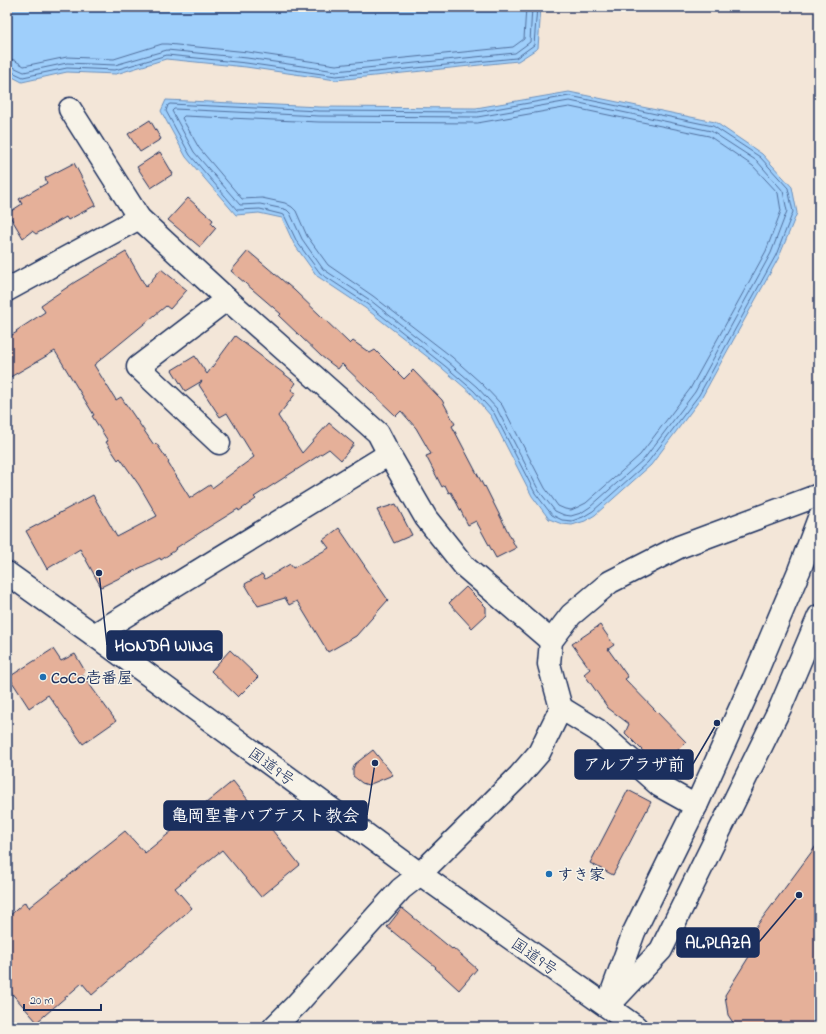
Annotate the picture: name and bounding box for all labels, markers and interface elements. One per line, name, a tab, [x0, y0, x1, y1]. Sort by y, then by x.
callout: HONDA WING	[107, 631, 222, 660]
text: HONDA WING	[114, 634, 214, 659]
place label: CoCo壱番屋	[51, 667, 133, 691]
marker: CoCo壱番屋	[38, 672, 48, 682]
street label: 国道9号	[242, 742, 299, 793]
callout: アルプラザ前	[575, 750, 693, 779]
text: アルプラザ前	[583, 753, 685, 778]
callout: 亀岡聖書パブテスト教会	[164, 801, 367, 830]
text: 亀岡聖書パブテスト教会	[171, 804, 359, 829]
place label: すき家	[557, 864, 605, 888]
marker: すき家	[544, 869, 554, 879]
callout: AL.PLAZA	[677, 928, 759, 957]
text: AL.PLAZA	[685, 931, 751, 956]
street label: 国道9号	[505, 933, 562, 983]
scale bar	[24, 986, 101, 1012]
text: 20 m	[30, 992, 53, 1010]

